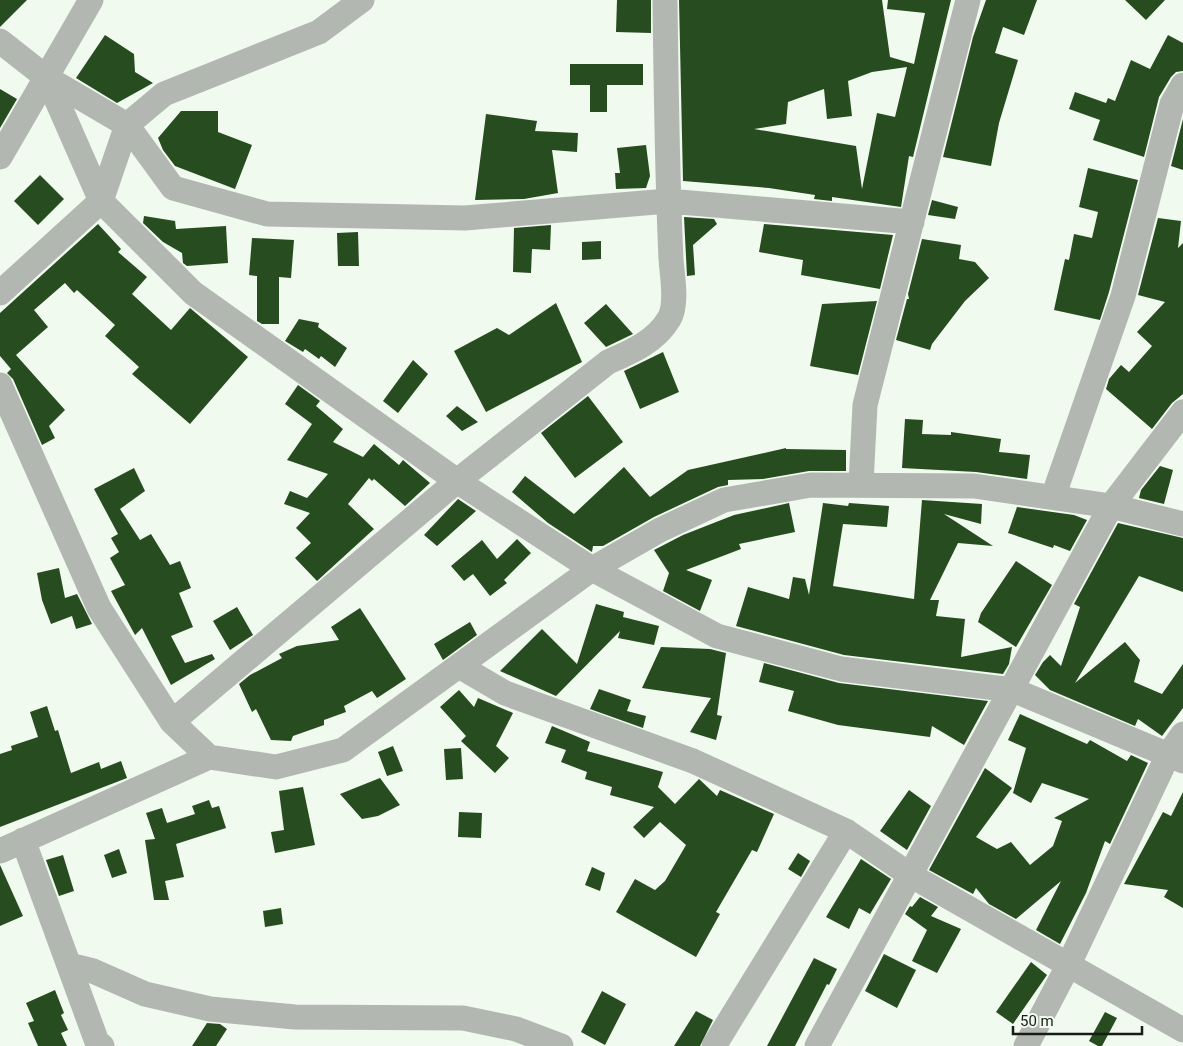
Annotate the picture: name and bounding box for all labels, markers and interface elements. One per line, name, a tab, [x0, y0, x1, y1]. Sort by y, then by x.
scale bar	[1013, 1004, 1142, 1036]
text: 50 m	[1020, 1012, 1054, 1030]

